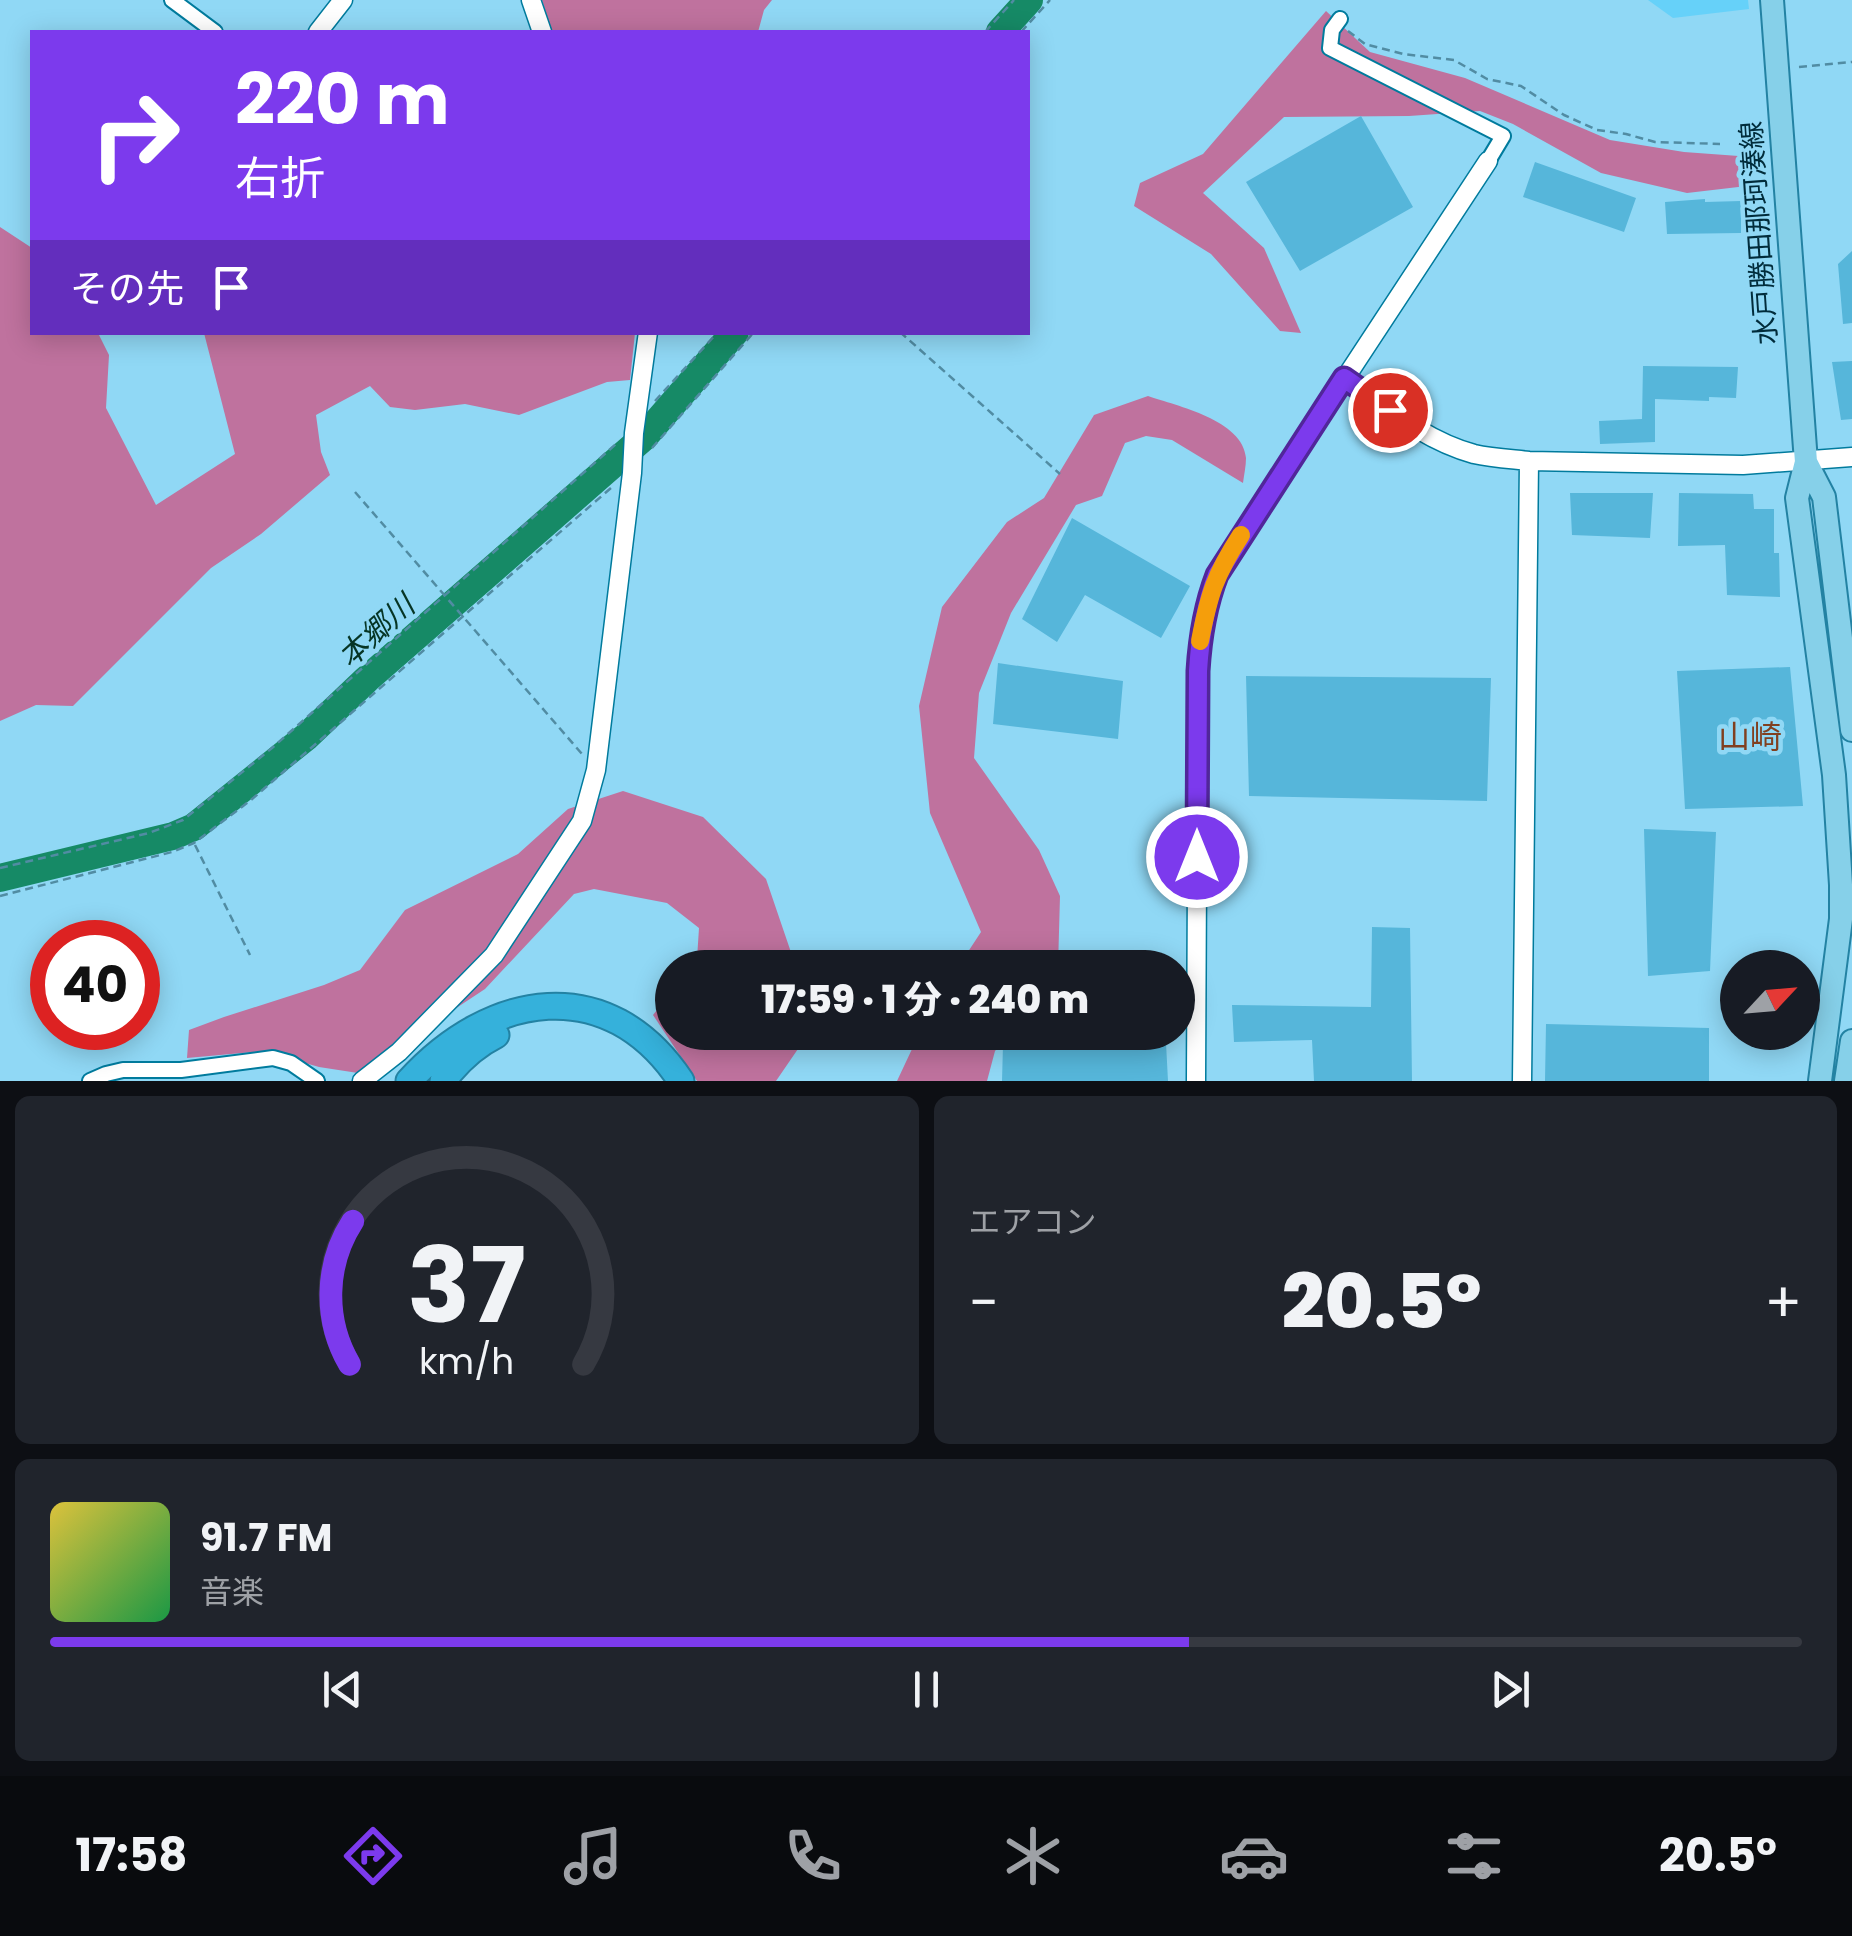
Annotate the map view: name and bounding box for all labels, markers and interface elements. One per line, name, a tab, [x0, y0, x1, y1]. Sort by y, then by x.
text: 220 m	[235, 50, 450, 149]
icon: right	[70, 70, 200, 200]
street label: 水戸勝田那珂湊線	[1732, 120, 1786, 346]
text: 右折	[235, 147, 325, 210]
icon: arrive	[204, 260, 259, 315]
text: その先	[70, 262, 184, 315]
pin	[1348, 368, 1433, 453]
icon: arrive	[1363, 383, 1418, 438]
water label: 本郷川	[328, 583, 426, 677]
district label: 山崎	[1718, 714, 1782, 759]
position arrow	[1145, 805, 1249, 909]
speed limit sign: 40	[30, 920, 160, 1050]
north arrow	[1720, 950, 1820, 1050]
map controls	[1720, 950, 1820, 1050]
text: 17:59 · 1 分 · 240 m	[761, 973, 1089, 1026]
text: エアコン	[969, 1199, 1097, 1244]
text: 37	[407, 1213, 526, 1358]
text: 20.5°	[1282, 1249, 1481, 1354]
text: −	[969, 1264, 999, 1341]
text: +	[1764, 1264, 1802, 1341]
text: km/h	[419, 1336, 514, 1387]
text: 91.7 FM	[200, 1511, 332, 1564]
text: 音楽	[200, 1569, 264, 1614]
icon: previous	[315, 1662, 370, 1717]
icon: pause	[899, 1662, 954, 1717]
icon: next	[1483, 1662, 1538, 1717]
icon: directions	[338, 1821, 408, 1891]
icon: music	[558, 1821, 628, 1891]
icon: phone	[778, 1821, 848, 1891]
icon: climate	[998, 1821, 1068, 1891]
icon: car	[1219, 1821, 1289, 1891]
icon: filters	[1439, 1821, 1509, 1891]
text: 17:58	[75, 1824, 187, 1887]
text: 20.5°	[1659, 1824, 1777, 1887]

